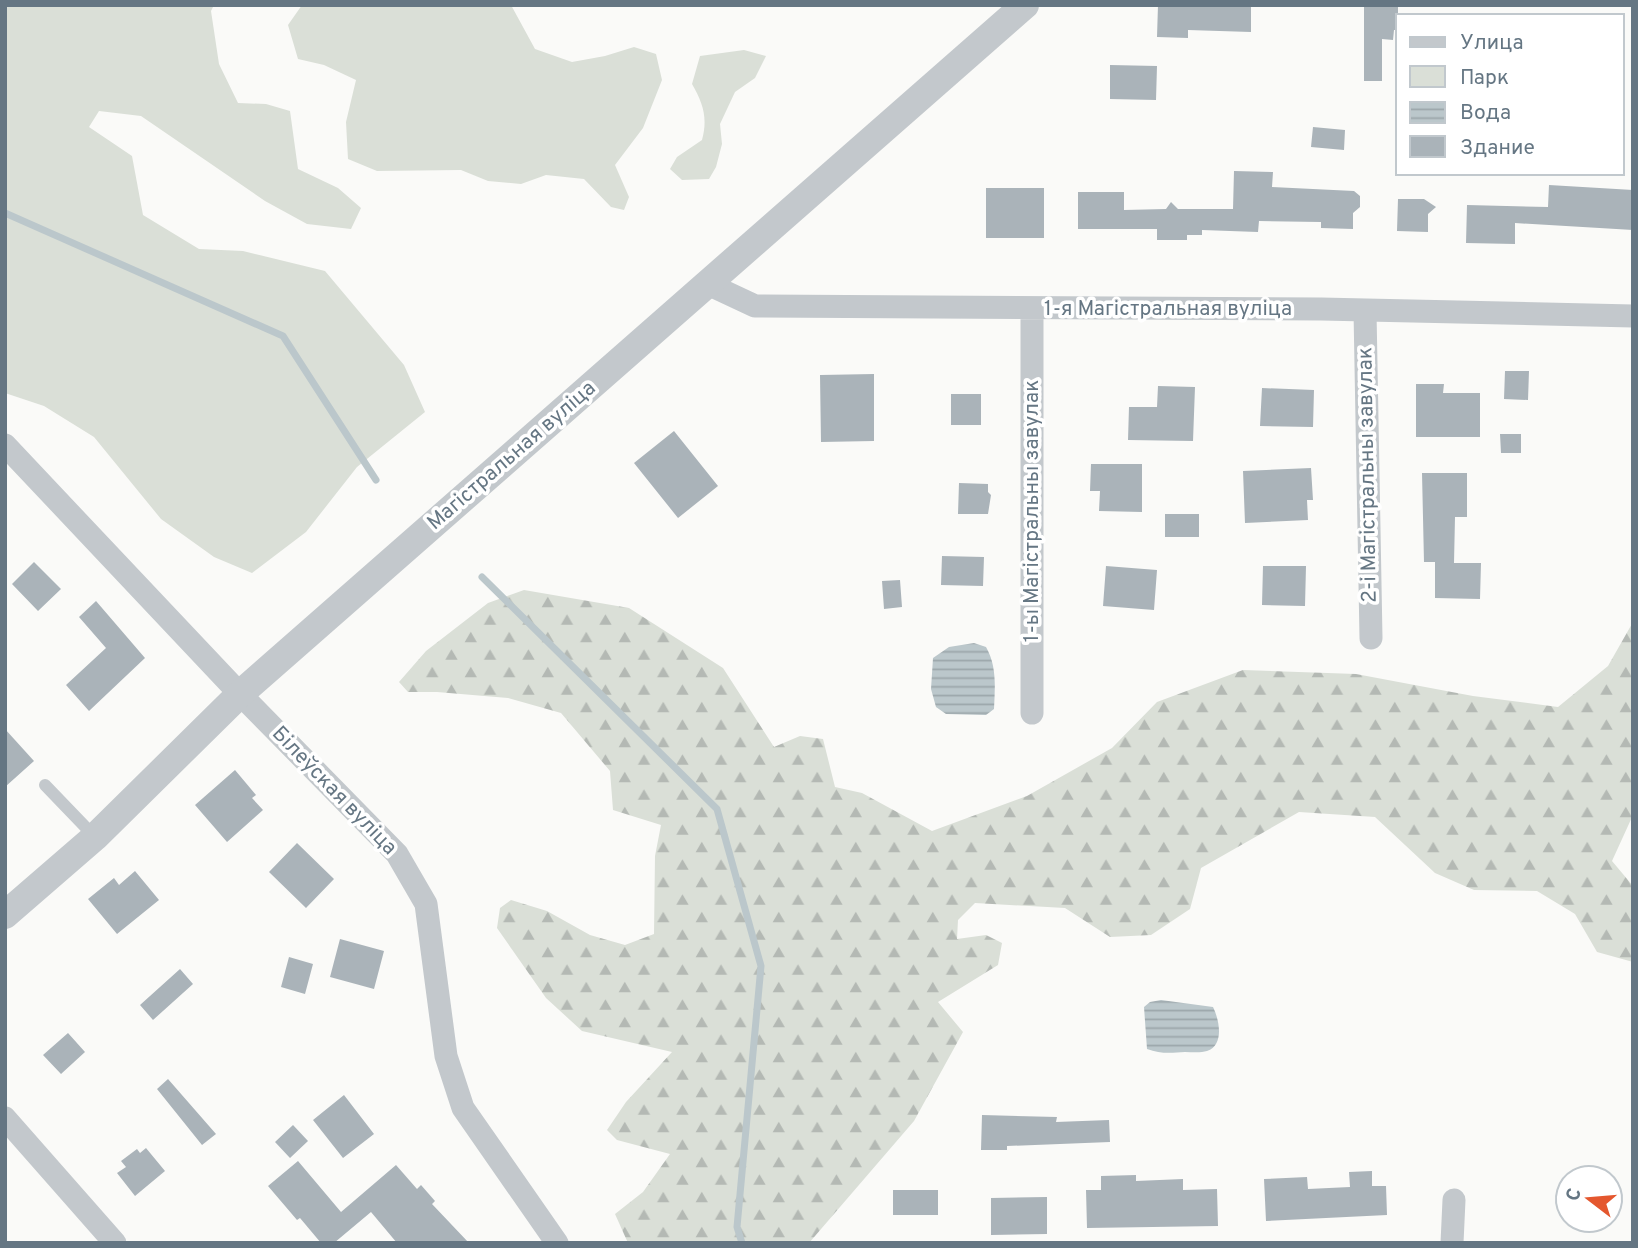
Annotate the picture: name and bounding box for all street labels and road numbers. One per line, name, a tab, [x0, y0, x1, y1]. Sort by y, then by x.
street label: 1-я Магістральная вуліца	[1044, 296, 1292, 323]
street label: 2-і Магістральны завулак	[1352, 347, 1384, 603]
street label: Магістральная вуліца	[422, 375, 602, 537]
street label: 1-ы Магістральны завулак	[1019, 380, 1046, 642]
street label: Білеўская вуліца	[266, 721, 402, 861]

